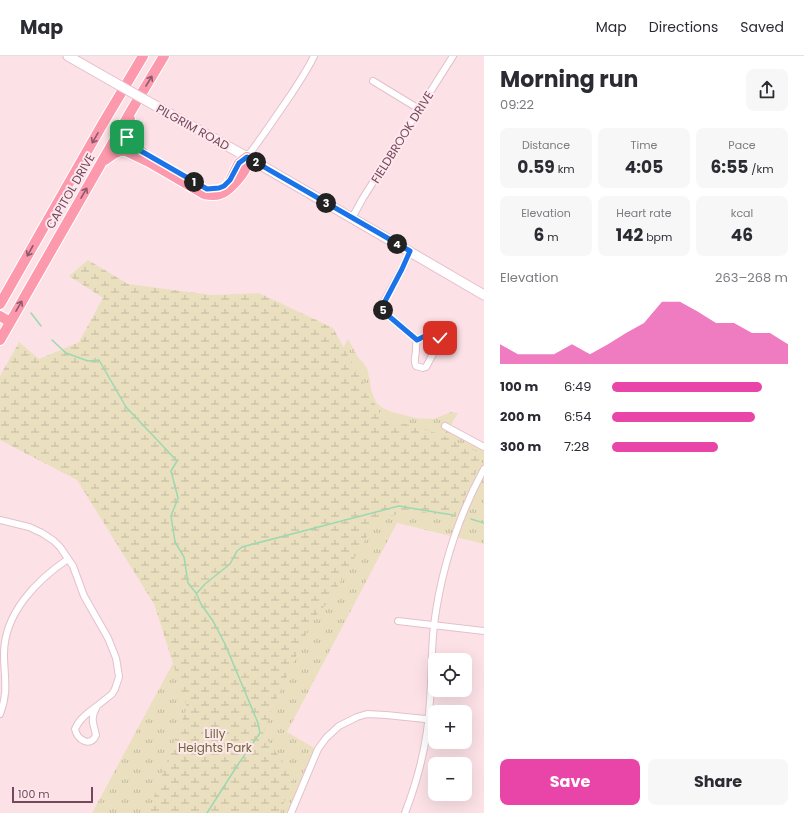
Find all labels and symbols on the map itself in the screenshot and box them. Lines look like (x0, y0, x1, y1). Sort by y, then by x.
one-way arrow (145, 76, 153, 87)
street label: FIELDBROOK DRIVE (367, 88, 437, 186)
street label: PILGRIM ROAD (153, 100, 233, 154)
pin (110, 120, 144, 154)
one-way arrow (90, 132, 98, 144)
street label: CAPITOL DRIVE (41, 150, 99, 232)
pin: 2 (246, 152, 266, 172)
pin: 1 (184, 172, 204, 192)
one-way arrow (80, 187, 88, 199)
pin: 3 (316, 193, 336, 213)
pin: 4 (387, 234, 407, 254)
one-way arrow (26, 245, 34, 257)
one-way arrow (16, 300, 24, 312)
pin: 5 (373, 300, 393, 320)
pin (423, 321, 457, 355)
park label: Lilly Heights Park (178, 725, 253, 756)
scale bar (12, 785, 93, 804)

